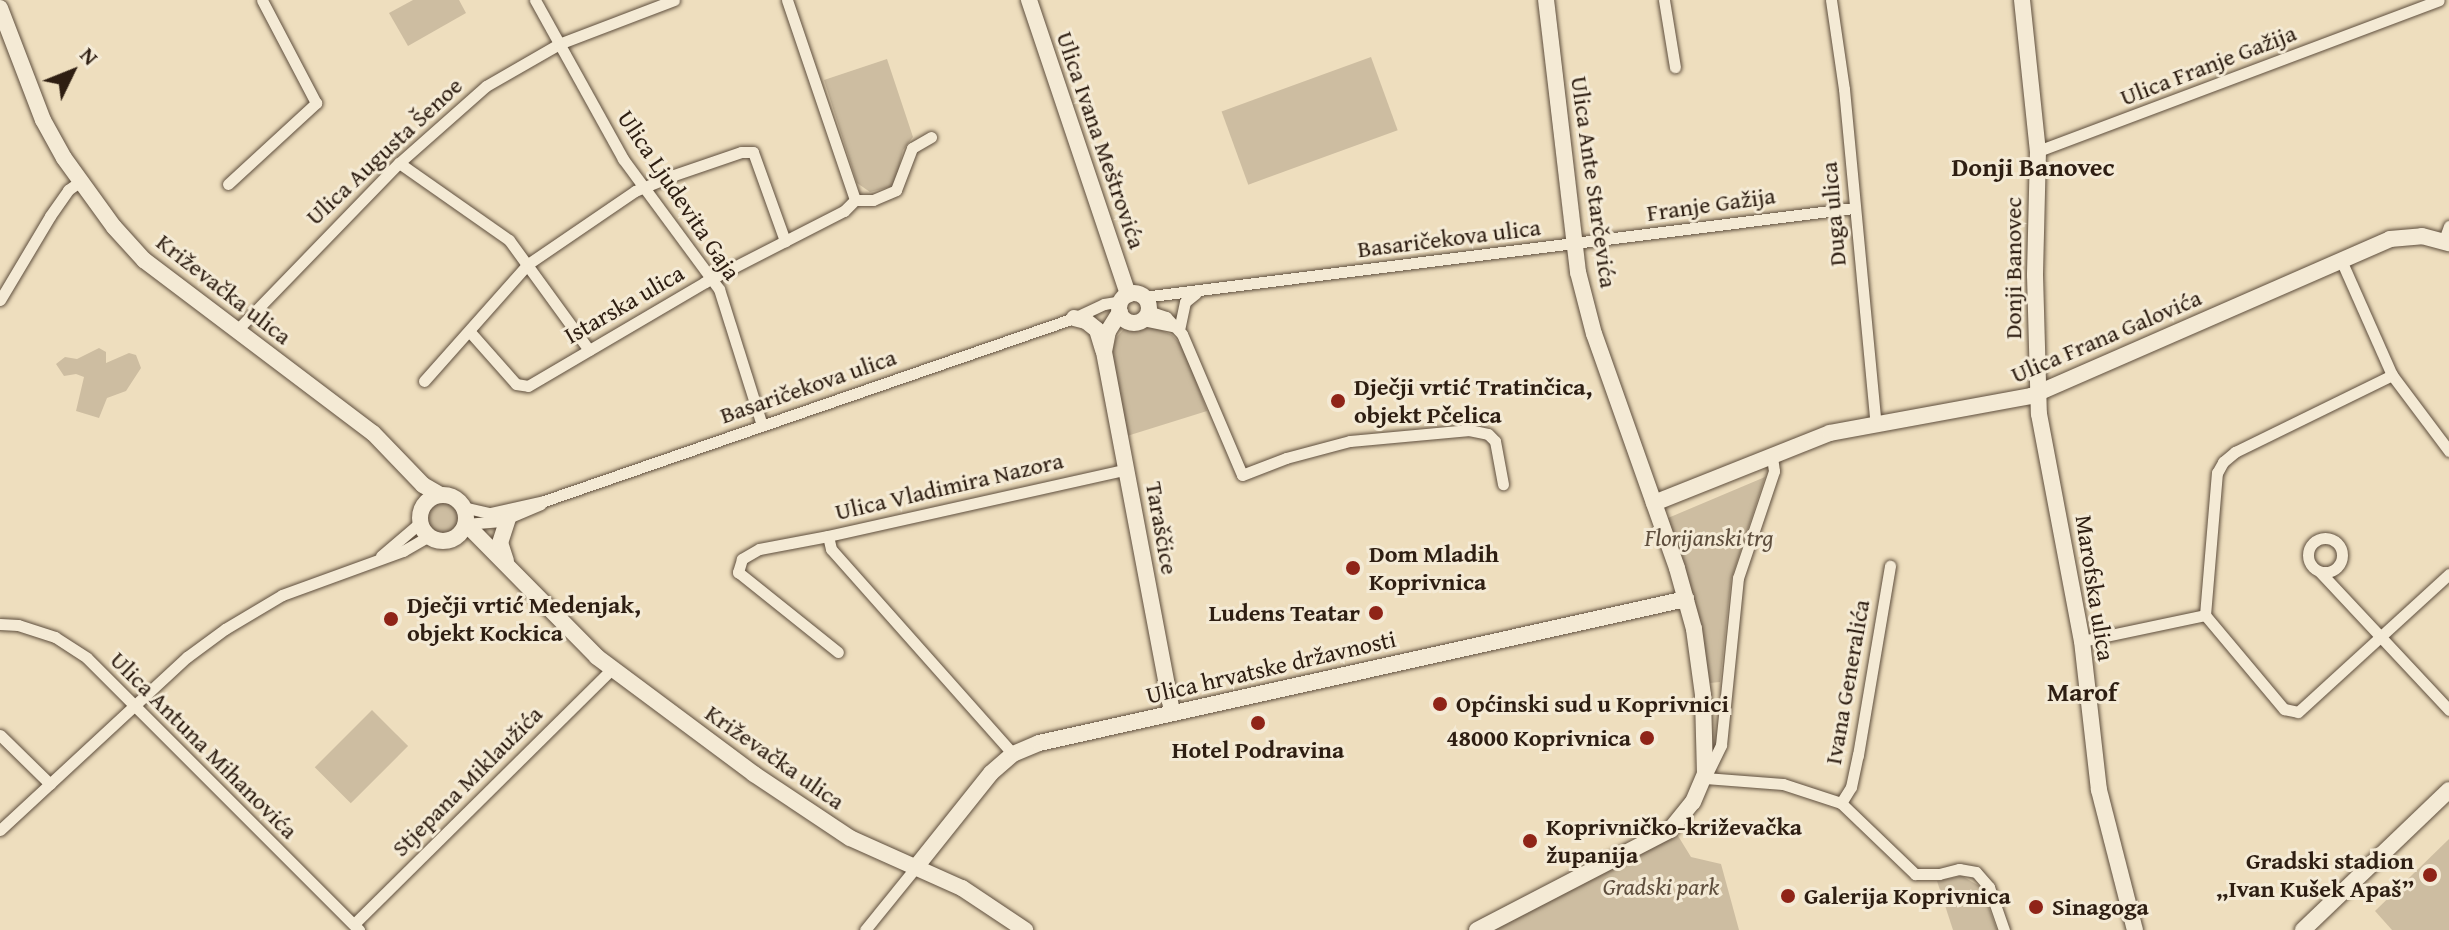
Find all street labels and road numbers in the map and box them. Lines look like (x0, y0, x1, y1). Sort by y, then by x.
street label: Ulica Franje Gažija (2116, 18, 2300, 112)
street label: Ulica Ivana Meštrovića (1050, 28, 1152, 252)
street label: Ulica Augusta Šenoe (300, 71, 468, 231)
street label: Ulica Ante Starčevića (1565, 74, 1623, 290)
street label: Ulica Ljudevita Gaja (611, 105, 747, 285)
street label: Duga ulica (1814, 161, 1852, 267)
street label: Franje Gažija (1645, 181, 1777, 227)
street label: Donji Banovec (1999, 197, 2027, 339)
street label: Basaričekova ulica (1356, 212, 1542, 264)
street label: Križevačka ulica (151, 227, 297, 351)
street label: Istarska ulica (559, 258, 689, 350)
street label: Ulica Frana Galovića (2006, 283, 2206, 389)
street label: Basaričekova ulica (716, 342, 900, 430)
street label: Ulica Vladimira Nazora (832, 446, 1066, 526)
street label: Taraščice (1140, 479, 1184, 577)
street label: Marofska ulica (2069, 513, 2121, 663)
street label: Ivana Generalića (1818, 597, 1876, 767)
street label: Ulica hrvatske državnosti (1143, 624, 1399, 710)
street label: Ulica Antuna Mihanovića (104, 645, 304, 845)
street label: Križevačka ulica (700, 698, 850, 816)
street label: Stjepana Miklaužića (386, 700, 548, 862)

